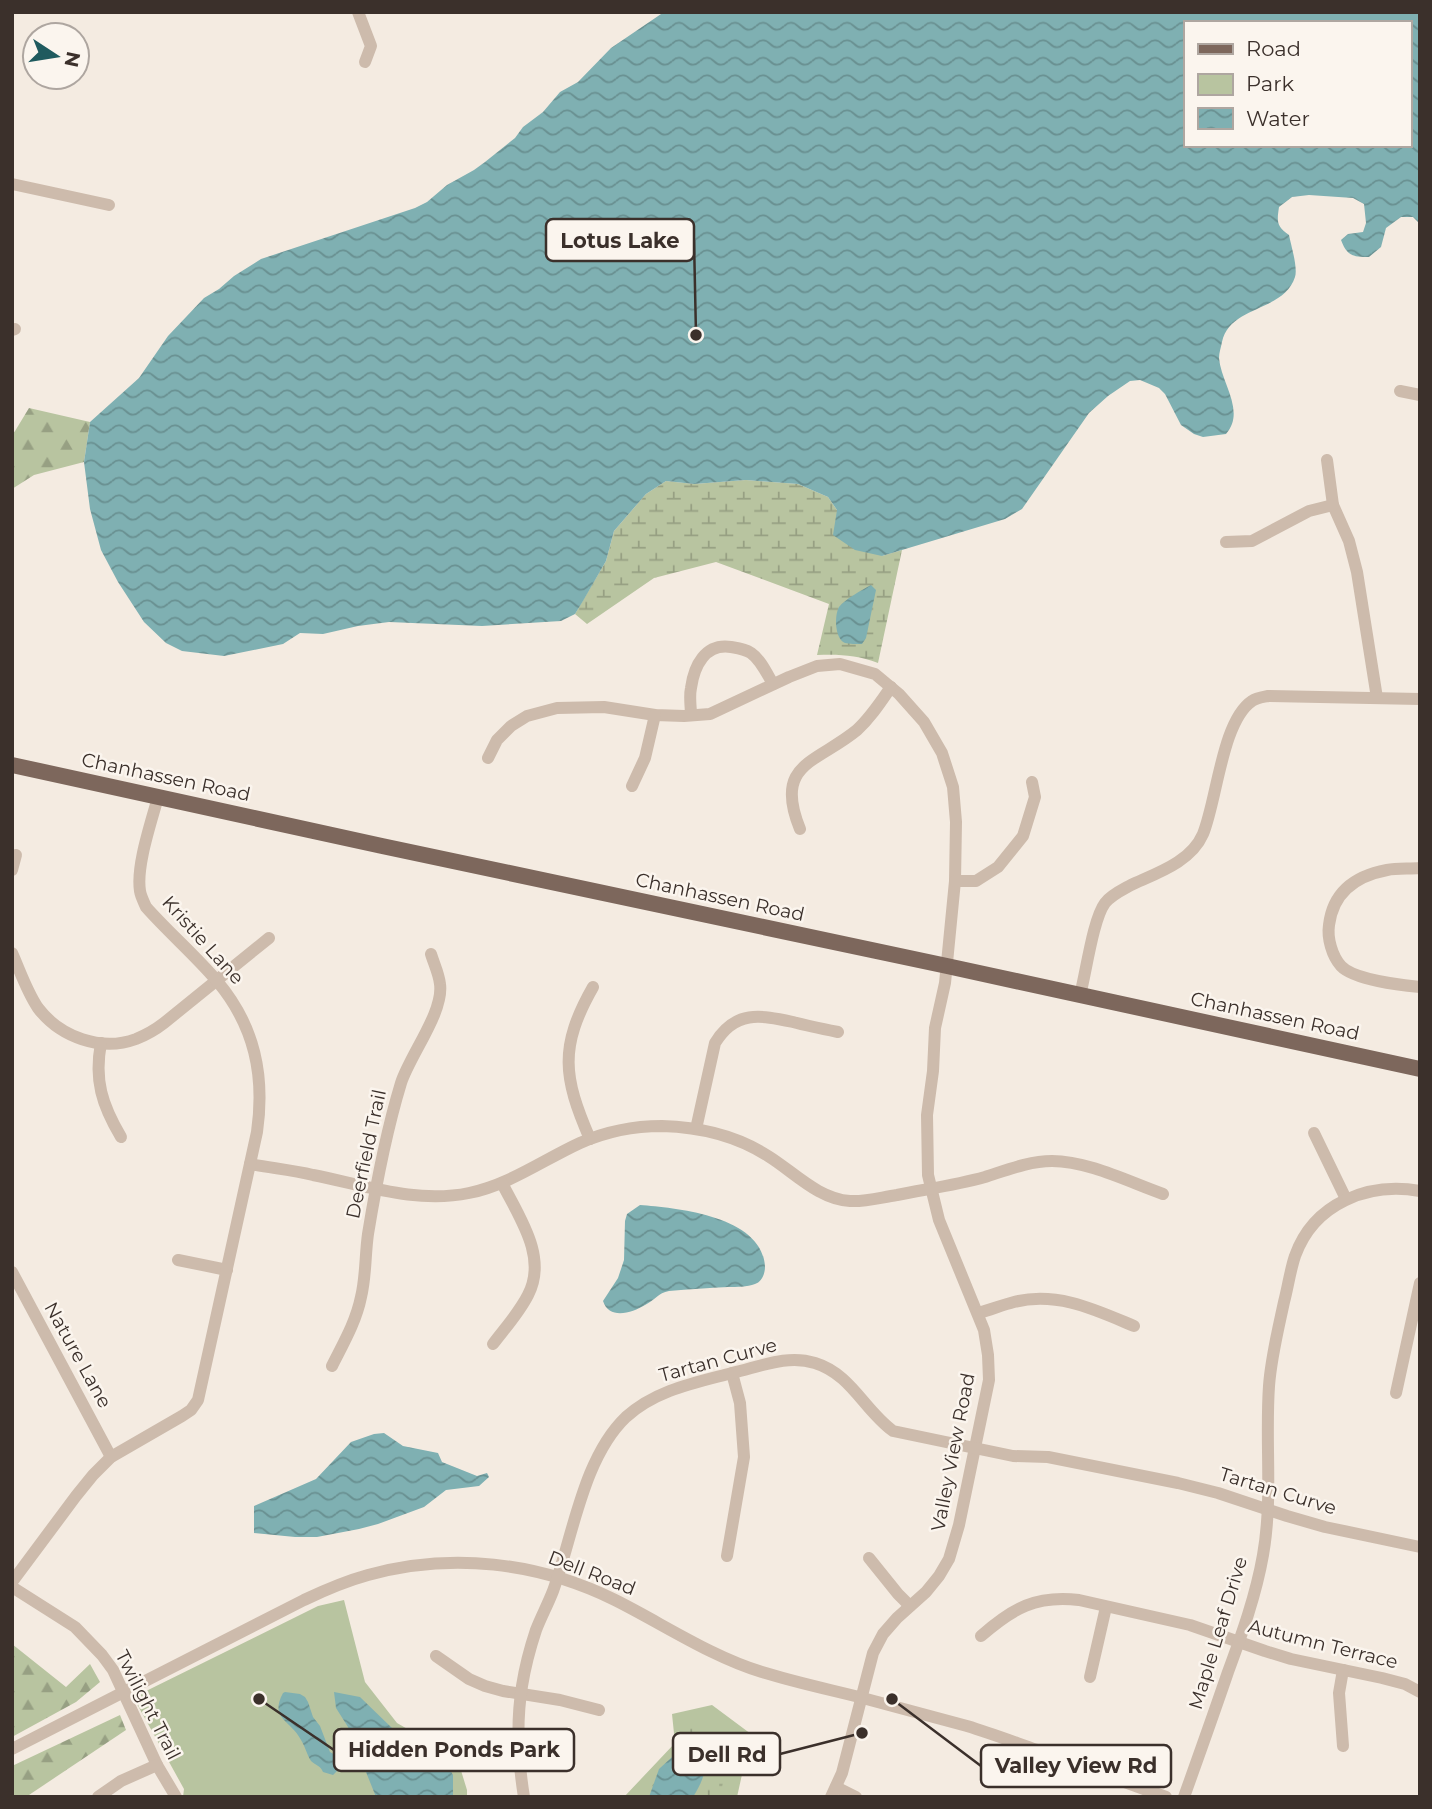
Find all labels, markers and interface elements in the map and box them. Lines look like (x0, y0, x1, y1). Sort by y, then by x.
north arrow (21, 21, 91, 91)
legend (1184, 21, 1411, 147)
text: Road (1246, 36, 1301, 61)
text: N (59, 50, 85, 69)
text: Park (1246, 71, 1294, 96)
text: Water (1246, 106, 1310, 131)
callout: Lotus Lake (546, 219, 694, 261)
text: Lotus Lake (560, 228, 680, 253)
street label: Chanhassen Road (80, 748, 252, 806)
street label: Chanhassen Road (634, 868, 806, 926)
street label: Kristie Lane (157, 891, 249, 989)
street label: Chanhassen Road (1189, 987, 1361, 1045)
street label: Deerfield Trail (341, 1087, 391, 1221)
street label: Nature Lane (39, 1298, 117, 1412)
street label: Tartan Curve (657, 1333, 779, 1387)
street label: Valley View Road (926, 1371, 980, 1533)
street label: Tartan Curve (1217, 1462, 1339, 1520)
street label: Dell Road (545, 1546, 639, 1600)
street label: Maple Leaf Drive (1184, 1554, 1252, 1712)
street label: Autumn Terrace (1246, 1614, 1400, 1674)
street label: Twilight Trail (111, 1646, 185, 1764)
callout: Hidden Ponds Park (334, 1729, 574, 1771)
callout: Dell Rd (673, 1733, 780, 1775)
text: Hidden Ponds Park (348, 1737, 560, 1762)
text: Dell Rd (687, 1742, 767, 1767)
callout: Valley View Rd (981, 1745, 1171, 1787)
text: Valley View Rd (994, 1753, 1157, 1778)

